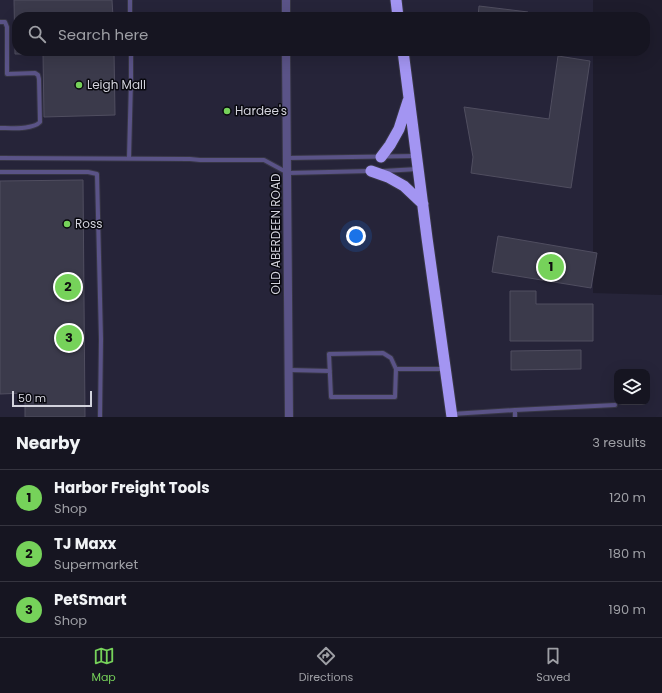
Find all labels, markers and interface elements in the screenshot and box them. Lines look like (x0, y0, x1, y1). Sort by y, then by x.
search box (12, 12, 650, 56)
icon: search (26, 23, 48, 45)
text: Search here (58, 24, 148, 45)
place label: Leigh Mall (87, 76, 146, 93)
marker: Leigh Mall (74, 80, 84, 90)
place label: Hardee's (235, 102, 287, 119)
marker: Hardee's (222, 106, 232, 116)
street label: OLD ABERDEEN ROAD (267, 174, 284, 294)
place label: Ross (75, 215, 103, 232)
marker: Ross (62, 219, 72, 229)
your location (346, 226, 366, 246)
pin: 1 (538, 252, 564, 282)
pin: 2 (55, 272, 81, 302)
pin: 3 (56, 323, 82, 353)
map controls (614, 369, 650, 405)
button: layers (614, 369, 650, 405)
scale bar (12, 389, 92, 408)
text: 50 m (18, 390, 46, 406)
text: Nearby (16, 431, 80, 455)
text: 3 results (592, 433, 646, 452)
text: Harbor Freight Tools (54, 477, 210, 498)
text: 1 (27, 488, 31, 507)
text: 120 m (609, 488, 646, 507)
text: Shop (54, 499, 87, 518)
text: TJ Maxx (54, 533, 116, 554)
text: 2 (25, 544, 33, 563)
text: 180 m (609, 544, 646, 563)
text: Supermarket (54, 555, 138, 574)
text: PetSmart (54, 589, 127, 610)
text: 3 (25, 600, 33, 619)
text: 190 m (609, 600, 646, 619)
text: Shop (54, 611, 87, 630)
tab: Map (91, 645, 116, 686)
tab: Directions (299, 645, 353, 686)
tab: Saved (536, 645, 571, 686)

